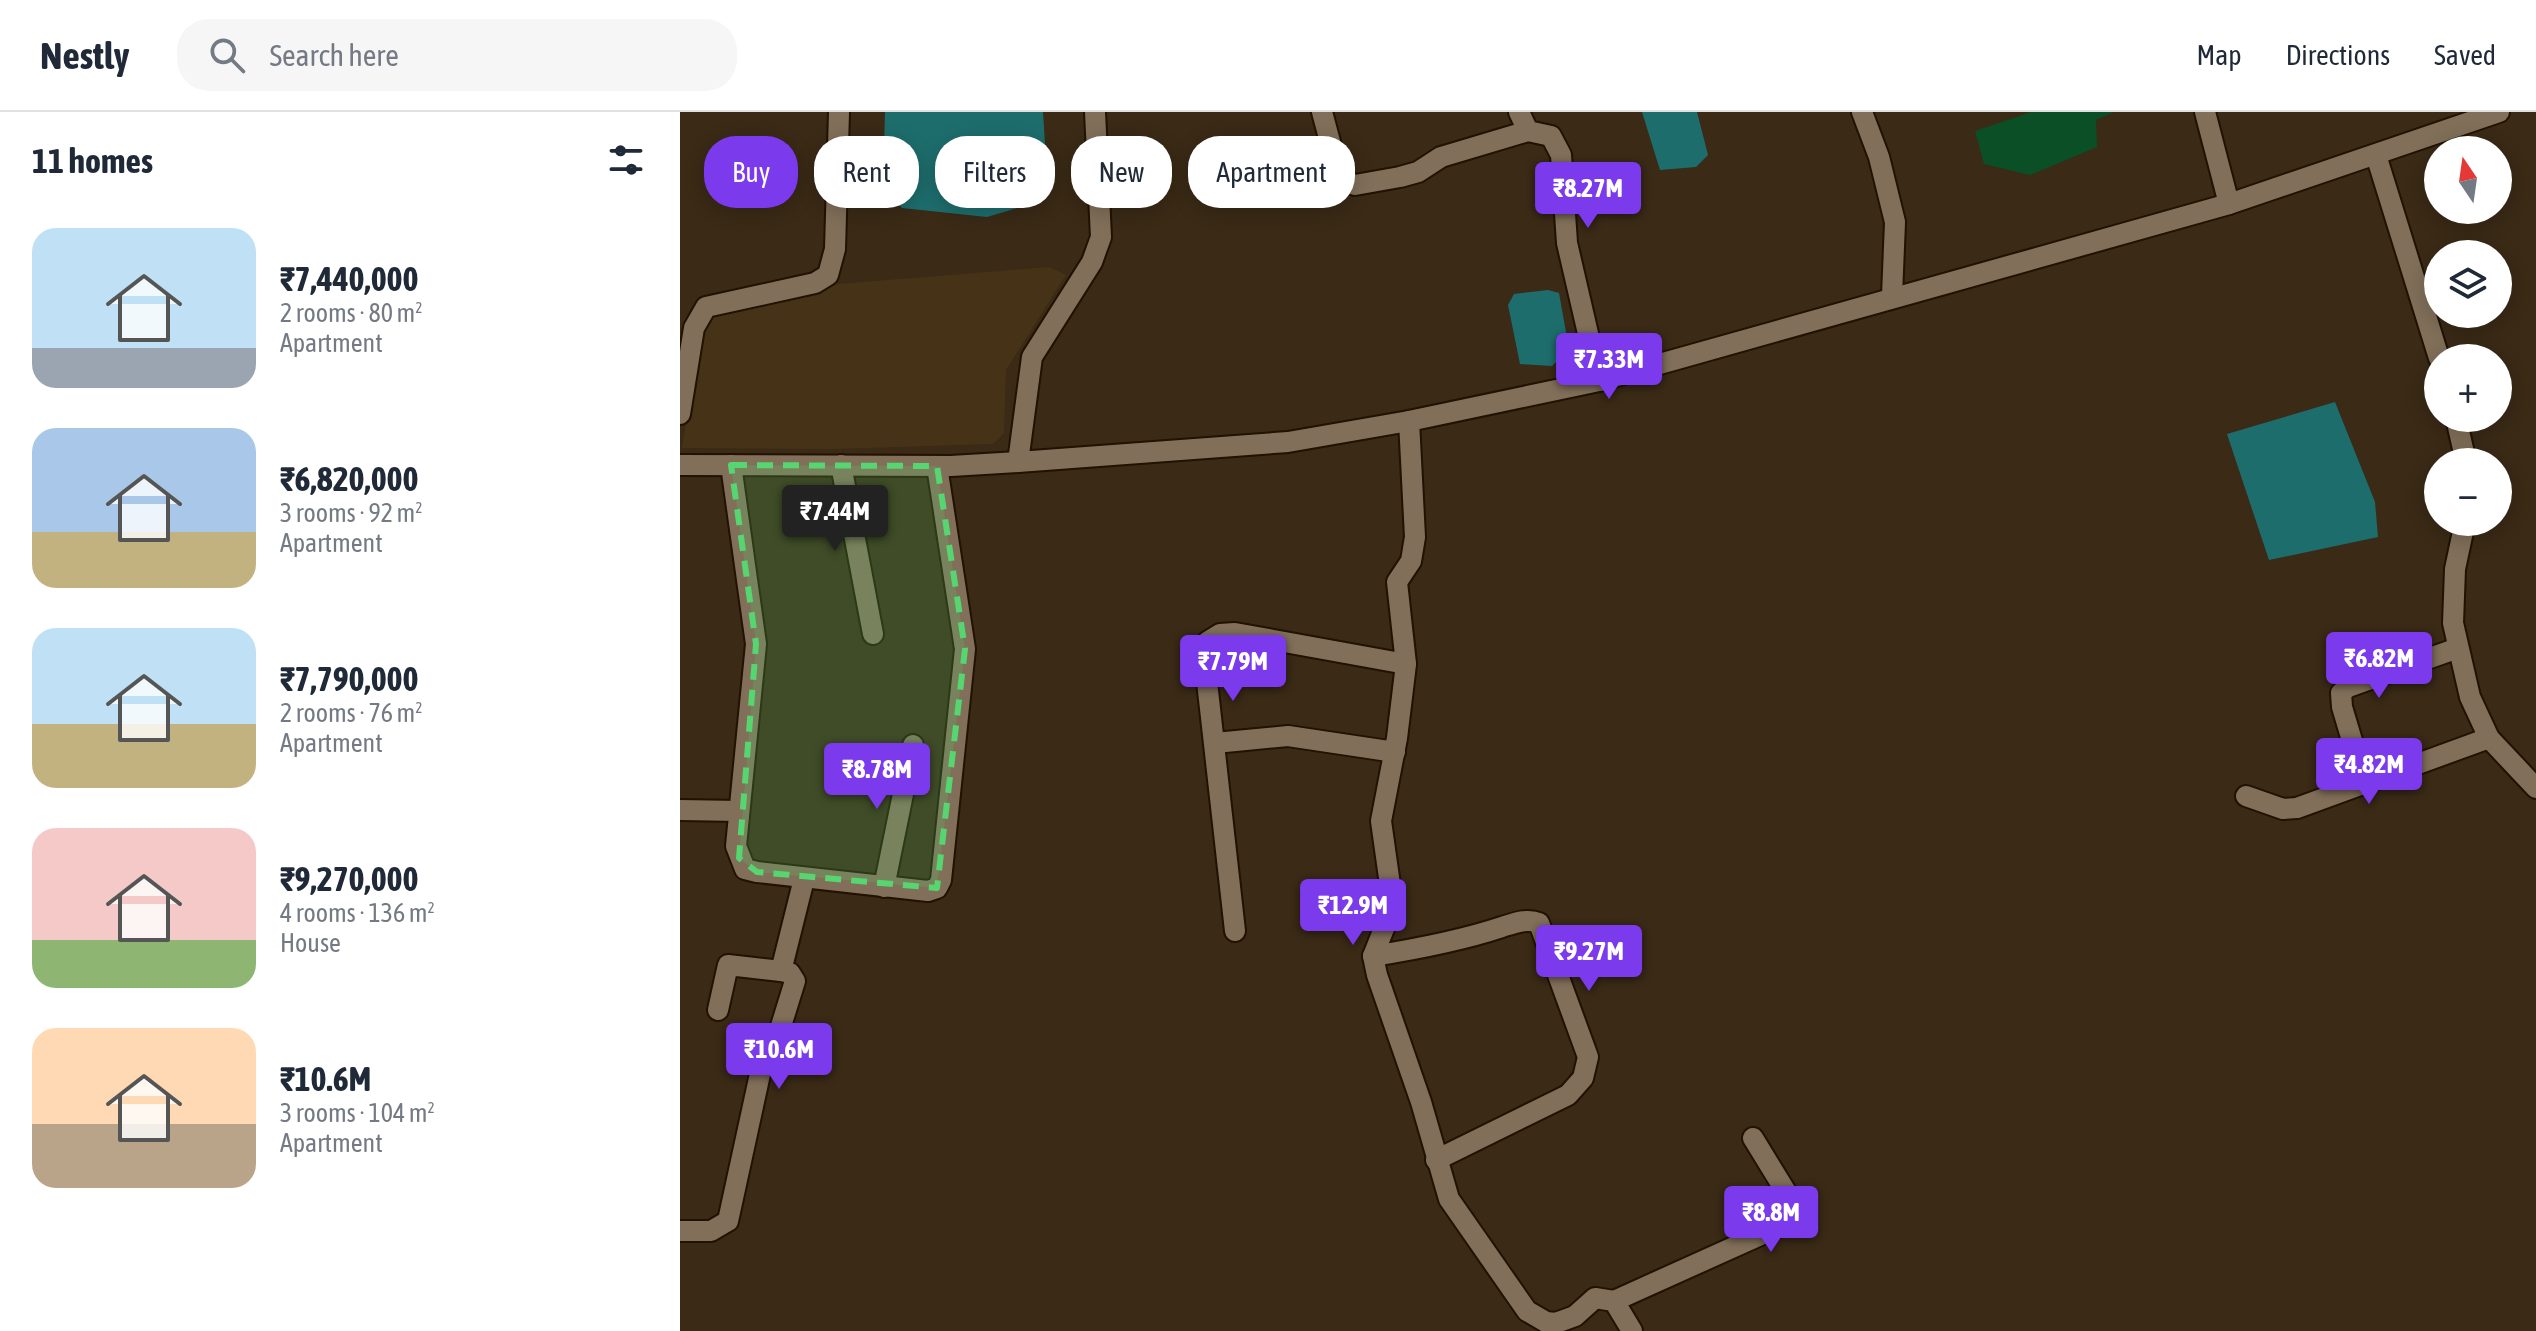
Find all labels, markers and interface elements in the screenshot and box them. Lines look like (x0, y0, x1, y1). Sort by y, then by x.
search box (177, 19, 737, 91)
icon: search (205, 33, 249, 77)
text: Nestly (40, 34, 129, 77)
text: Search here (269, 38, 399, 72)
text: Map (2197, 39, 2242, 71)
text: Directions (2286, 39, 2390, 71)
text: Saved (2434, 39, 2496, 71)
chip: Buy (704, 136, 798, 208)
chip: Rent (814, 136, 919, 208)
chip: Filters (935, 136, 1055, 208)
chip: New (1071, 136, 1172, 208)
chip: Apartment (1188, 136, 1355, 208)
north arrow (2424, 136, 2512, 224)
map controls (2424, 136, 2512, 536)
icon: filters (604, 138, 648, 182)
text: 11 homes (32, 141, 153, 180)
pin: ₹8.27M (1523, 162, 1653, 230)
text: ₹8.27M (1553, 173, 1623, 203)
button: layers (2424, 240, 2512, 328)
text: ₹7,440,000 (280, 259, 419, 298)
icon: home (96, 260, 192, 356)
text: 2 rooms · 80 m² (280, 298, 422, 328)
text: Apartment (280, 328, 383, 358)
pin: ₹7.33M (1544, 333, 1674, 401)
text: ₹7.33M (1574, 344, 1644, 374)
button: + (2424, 344, 2512, 432)
button: − (2424, 448, 2512, 536)
text: ₹6,820,000 (280, 459, 419, 498)
icon: home (96, 460, 192, 556)
pin: ₹7.44M (770, 485, 900, 553)
text: ₹7.44M (800, 496, 870, 526)
text: 3 rooms · 92 m² (280, 498, 422, 528)
text: Apartment (280, 528, 383, 558)
pin: ₹6.82M (2314, 632, 2444, 700)
pin: ₹7.79M (1168, 635, 1298, 703)
text: ₹6.82M (2344, 643, 2414, 673)
text: ₹7.79M (1198, 646, 1268, 676)
text: ₹7,790,000 (280, 659, 419, 698)
icon: home (96, 660, 192, 756)
text: 2 rooms · 76 m² (280, 698, 422, 728)
text: Apartment (280, 728, 383, 758)
pin: ₹4.82M (2304, 738, 2434, 806)
pin: ₹8.78M (812, 743, 942, 811)
text: ₹4.82M (2334, 749, 2404, 779)
text: ₹8.78M (842, 754, 912, 784)
text: ₹9,270,000 (280, 859, 419, 898)
icon: home (96, 860, 192, 956)
pin: ₹12.9M (1288, 879, 1418, 947)
text: ₹12.9M (1318, 890, 1388, 920)
text: 4 rooms · 136 m² (280, 898, 435, 928)
pin: ₹9.27M (1524, 925, 1654, 993)
text: House (280, 928, 341, 958)
text: ₹9.27M (1554, 936, 1624, 966)
pin: ₹10.6M (714, 1023, 844, 1091)
text: ₹10.6M (744, 1034, 814, 1064)
text: ₹10.6M (280, 1059, 371, 1098)
icon: home (96, 1060, 192, 1156)
text: 3 rooms · 104 m² (280, 1098, 435, 1128)
text: Apartment (280, 1128, 383, 1158)
pin: ₹8.8M (1715, 1186, 1827, 1254)
text: ₹8.8M (1742, 1197, 1800, 1227)

